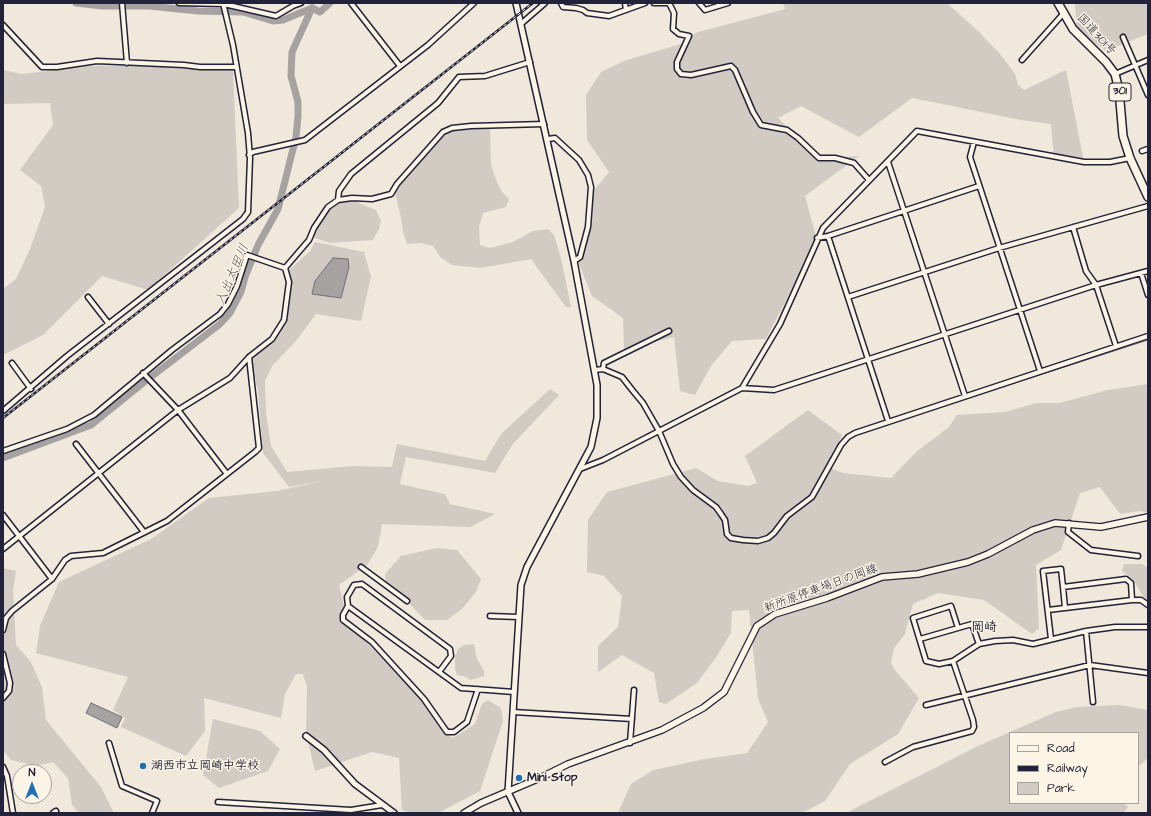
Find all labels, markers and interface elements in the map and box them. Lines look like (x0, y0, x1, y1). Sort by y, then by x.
street label: 国道301号 (1073, 11, 1119, 59)
road number: 301 (1109, 83, 1131, 101)
water label: 入出太田川 (213, 242, 253, 308)
street label: 新所原停車場日の岡線 (762, 562, 880, 616)
district label: 岡崎 (971, 620, 997, 636)
legend (1009, 732, 1139, 804)
text: Road (1047, 740, 1075, 757)
place label: 湖西市立岡崎中学校 (151, 759, 259, 773)
text: Railway (1047, 760, 1088, 777)
marker: 湖西市立岡崎中学校 (138, 761, 148, 771)
north arrow (12, 764, 52, 804)
text: N (29, 765, 35, 780)
place label: Mini Stop (527, 771, 577, 785)
marker: Mini Stop (514, 773, 524, 783)
text: Park (1047, 780, 1075, 797)

